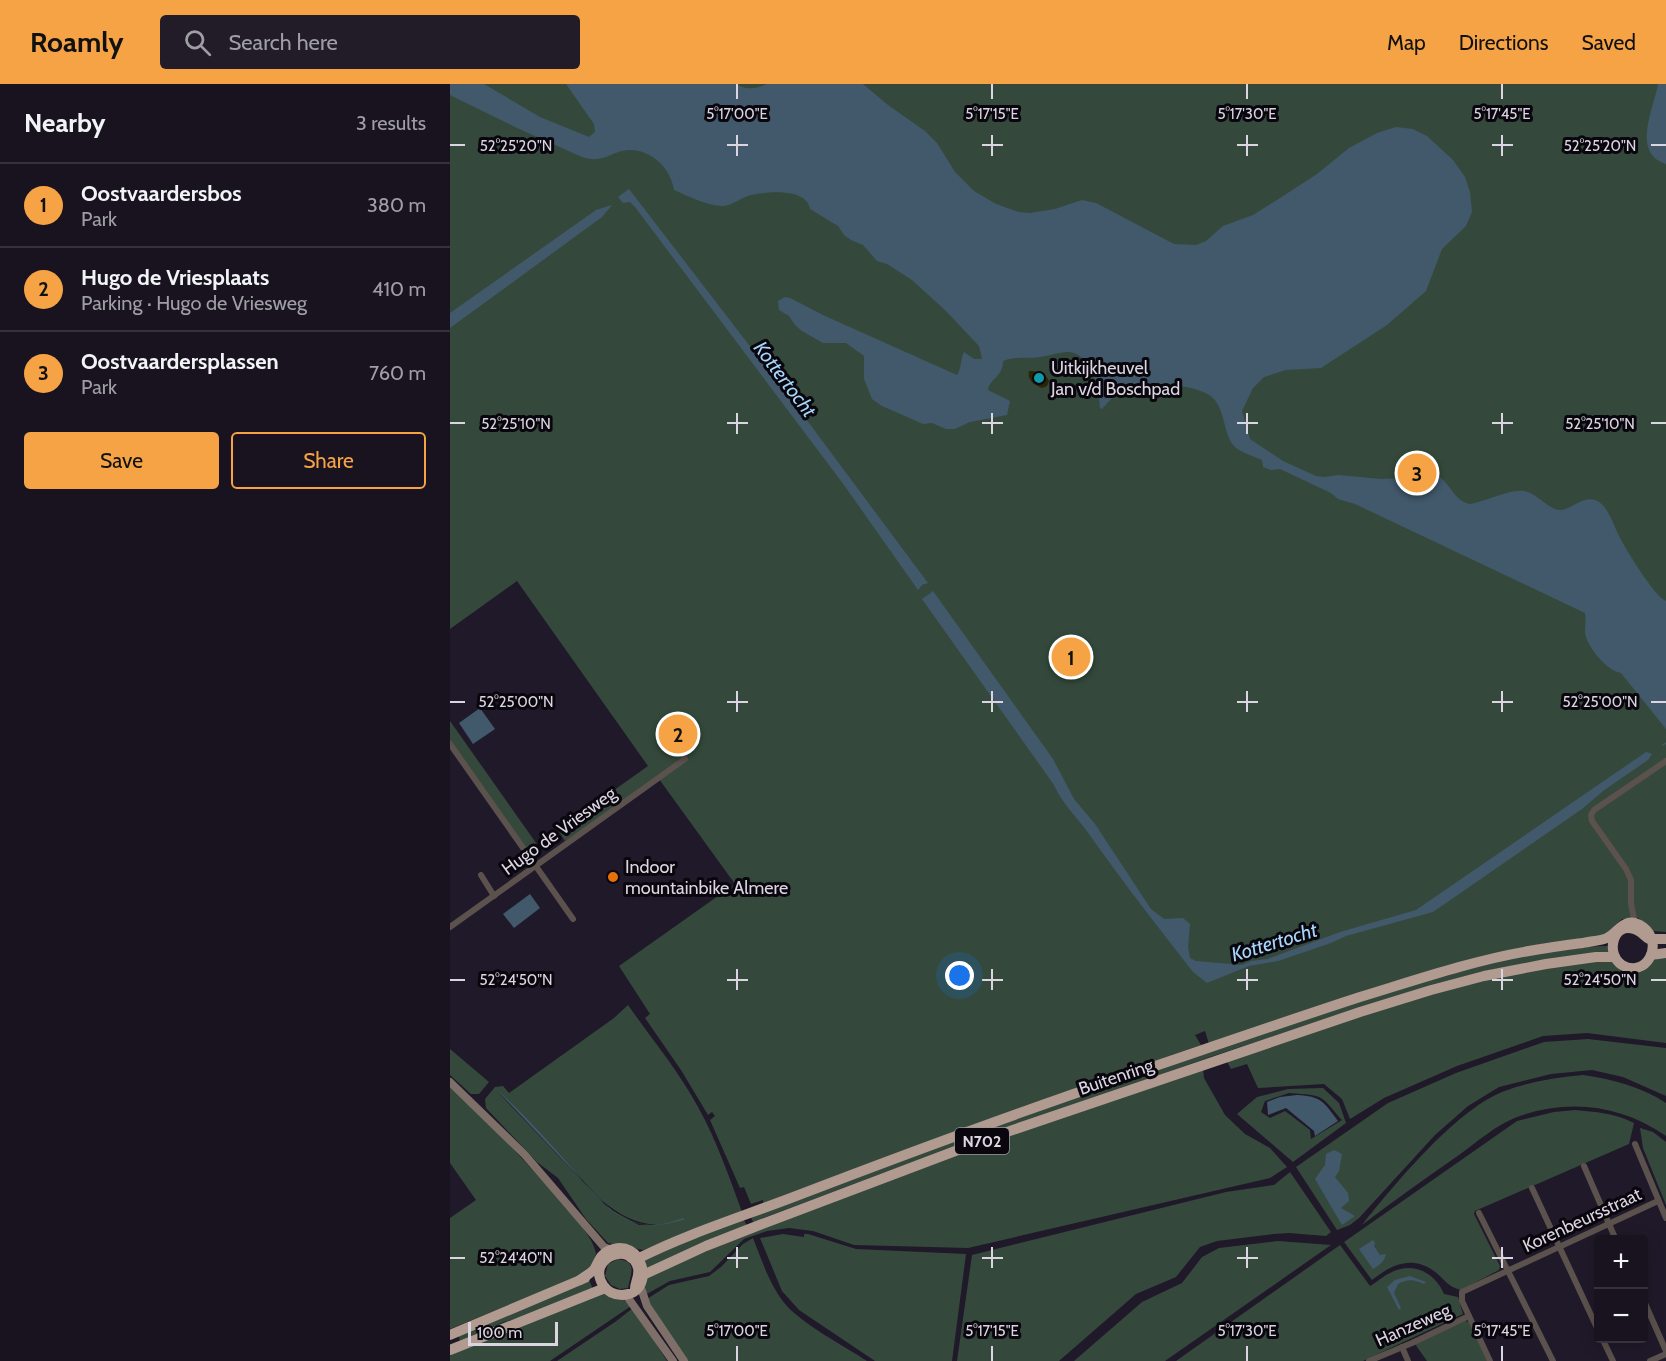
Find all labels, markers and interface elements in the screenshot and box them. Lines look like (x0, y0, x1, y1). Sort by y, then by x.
search box (160, 15, 580, 69)
text: Roamly (30, 25, 124, 59)
icon: search (181, 26, 214, 59)
text: Search here (229, 29, 338, 56)
text: Map (1387, 30, 1426, 55)
text: Directions (1459, 30, 1548, 55)
text: Saved (1581, 30, 1636, 55)
text: 5°17'00"E (706, 105, 768, 123)
text: 5°17'15"E (965, 105, 1019, 123)
text: 5°17'30"E (1217, 105, 1277, 123)
text: 5°17'45"E (1473, 105, 1531, 123)
text: Nearby (24, 107, 105, 139)
text: 3 results (356, 111, 426, 135)
text: 52°25'20"N (480, 137, 552, 155)
text: 52°25'20"N (1564, 137, 1636, 155)
text: Oostvaardersbos (81, 180, 242, 207)
text: 1 (40, 193, 47, 217)
text: 380 m (367, 193, 426, 217)
text: Park (81, 207, 117, 231)
text: Hugo de Vriesplaats (81, 264, 269, 291)
text: 2 (38, 277, 49, 301)
text: 410 m (372, 277, 426, 301)
text: Parking · Hugo de Vriesweg (81, 291, 307, 315)
water label: Kottertocht (749, 336, 822, 422)
text: Oostvaardersplassen (81, 348, 279, 375)
place label: Uitkijkheuvel Jan v/d Boschpad (1050, 357, 1180, 400)
text: 3 (38, 361, 49, 385)
text: 760 m (369, 361, 426, 385)
marker: Uitkijkheuvel Jan v/d Boschpad (1032, 371, 1046, 385)
text: Park (81, 375, 117, 399)
text: 52°25'10"N (481, 415, 551, 433)
text: 52°25'10"N (1565, 415, 1635, 433)
button: Save (24, 432, 219, 489)
button: Share (231, 432, 426, 489)
pin: 3 (1398, 450, 1436, 496)
pin: 1 (1052, 634, 1090, 680)
text: 52°25'00"N (478, 693, 554, 711)
text: 52°25'00"N (1562, 693, 1638, 711)
pin: 2 (658, 712, 698, 756)
street label: Hugo de Vriesweg (498, 782, 621, 880)
place label: Indoor mountainbike Almere (625, 856, 788, 899)
marker: Indoor mountainbike Almere (606, 870, 620, 884)
water label: Kottertocht (1228, 917, 1321, 966)
your location (945, 961, 974, 990)
text: 52°24'50"N (479, 971, 553, 989)
text: 52°24'50"N (1563, 971, 1637, 989)
street label: Buitenring (1076, 1054, 1157, 1100)
road number: N702 (955, 1128, 1009, 1154)
street label: Korenbeursstraat (1519, 1183, 1645, 1257)
map controls (1594, 1235, 1648, 1343)
button: + (1594, 1235, 1648, 1289)
text: 52°24'40"N (479, 1249, 553, 1267)
button: − (1594, 1289, 1648, 1343)
street label: Hanzeweg (1372, 1298, 1455, 1351)
scale bar (468, 1319, 558, 1346)
text: 5°17'00"E (706, 1322, 768, 1340)
text: 5°17'15"E (965, 1322, 1019, 1340)
text: 5°17'30"E (1217, 1322, 1277, 1340)
text: 5°17'45"E (1473, 1322, 1531, 1340)
text: 100 m (477, 1323, 522, 1342)

